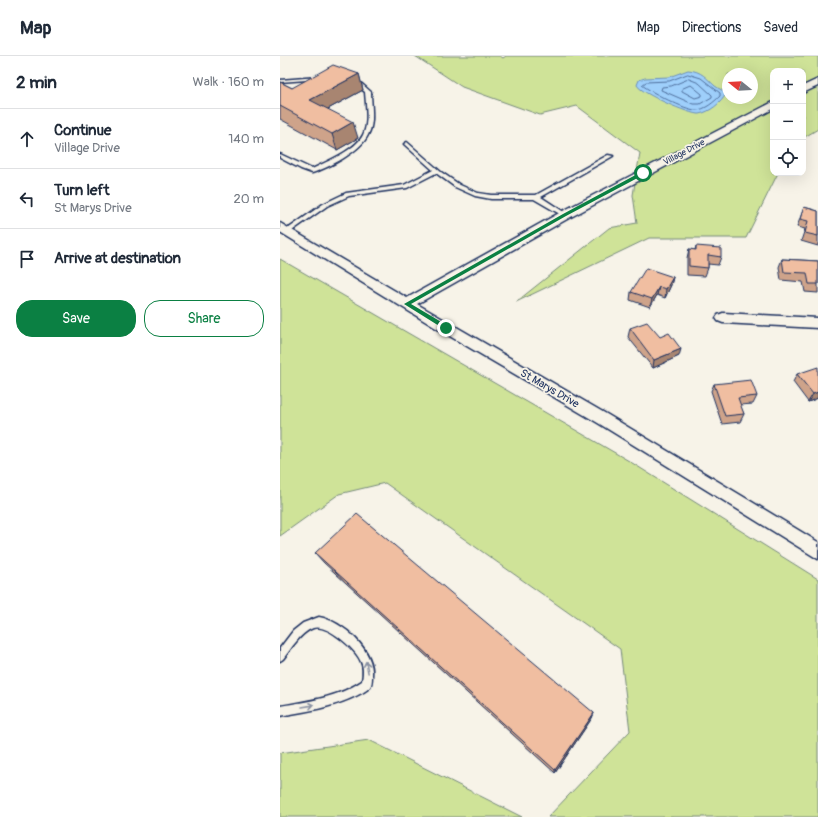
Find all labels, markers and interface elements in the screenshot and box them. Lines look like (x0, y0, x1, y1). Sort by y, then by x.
text: Map (20, 16, 51, 40)
text: Map (637, 19, 660, 36)
text: Directions (682, 19, 741, 36)
text: Saved (763, 19, 798, 36)
north arrow (722, 68, 758, 104)
map controls (770, 68, 806, 176)
button: + (770, 68, 806, 104)
text: 2 min (16, 72, 57, 93)
text: Walk · 160 m (193, 74, 264, 90)
button: − (770, 104, 806, 140)
text: Continue (54, 121, 112, 140)
icon: ahead (16, 128, 38, 150)
text: 140 m (228, 131, 264, 147)
street label: Village Drive (662, 137, 707, 168)
text: Village Drive (54, 140, 120, 156)
button: locate (770, 140, 806, 176)
route start (634, 164, 652, 182)
text: Turn left (54, 181, 110, 200)
icon: left (16, 188, 38, 210)
text: 20 m (233, 191, 264, 207)
text: St Marys Drive (54, 200, 132, 216)
icon: arrive (16, 248, 38, 270)
text: Arrive at destination (54, 249, 181, 268)
button: Save (16, 300, 136, 337)
button: Share (144, 300, 264, 337)
route end (437, 319, 455, 337)
street label: St Marys Drive (518, 366, 582, 411)
one-way arrow (362, 661, 370, 674)
one-way arrow (301, 702, 314, 710)

